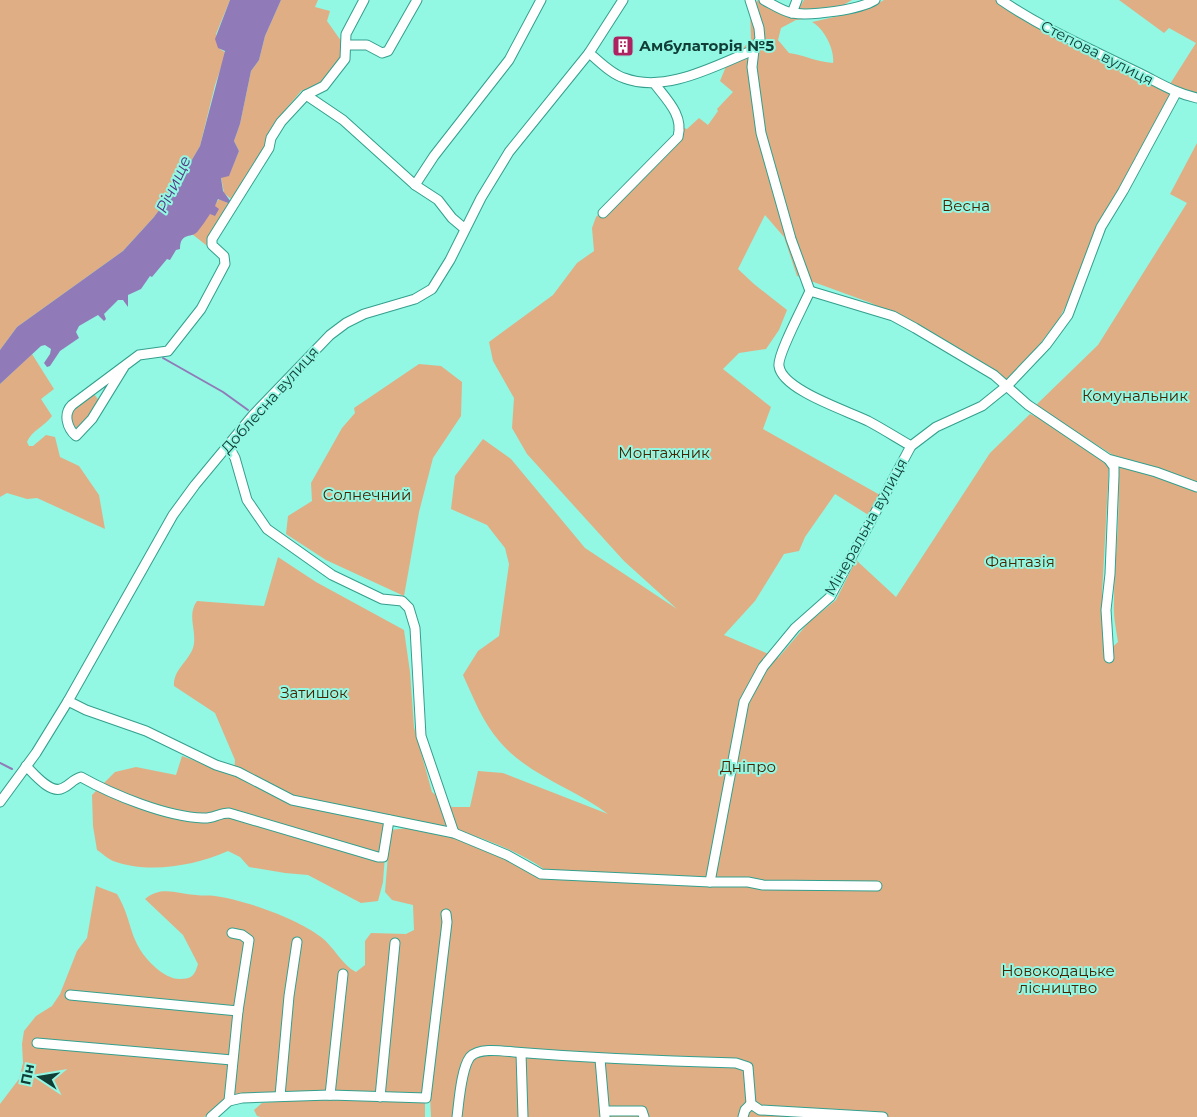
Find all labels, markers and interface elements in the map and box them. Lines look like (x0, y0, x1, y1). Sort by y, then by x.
street label: Степова вулиця (1038, 16, 1157, 89)
building icon: Амбулаторія №5 (611, 34, 635, 58)
place label: Амбулаторія №5 (639, 36, 774, 55)
water label: Річище (152, 153, 195, 216)
park label: Весна (942, 196, 990, 215)
street label: Доблесна вулиця (217, 342, 323, 457)
park label: Комунальник (1082, 386, 1188, 405)
park label: Монтажник (618, 443, 710, 462)
street label: Мінеральна вулиця (820, 455, 911, 599)
park label: Солнечний (323, 485, 411, 504)
park label: Фантазія (985, 552, 1055, 571)
park label: Затишок (280, 683, 348, 702)
park label: Дніпро (720, 757, 776, 776)
park label: Новокодацьке лісництво (1001, 961, 1115, 997)
north arrow (15, 1052, 65, 1102)
text: Пн (16, 1062, 38, 1086)

